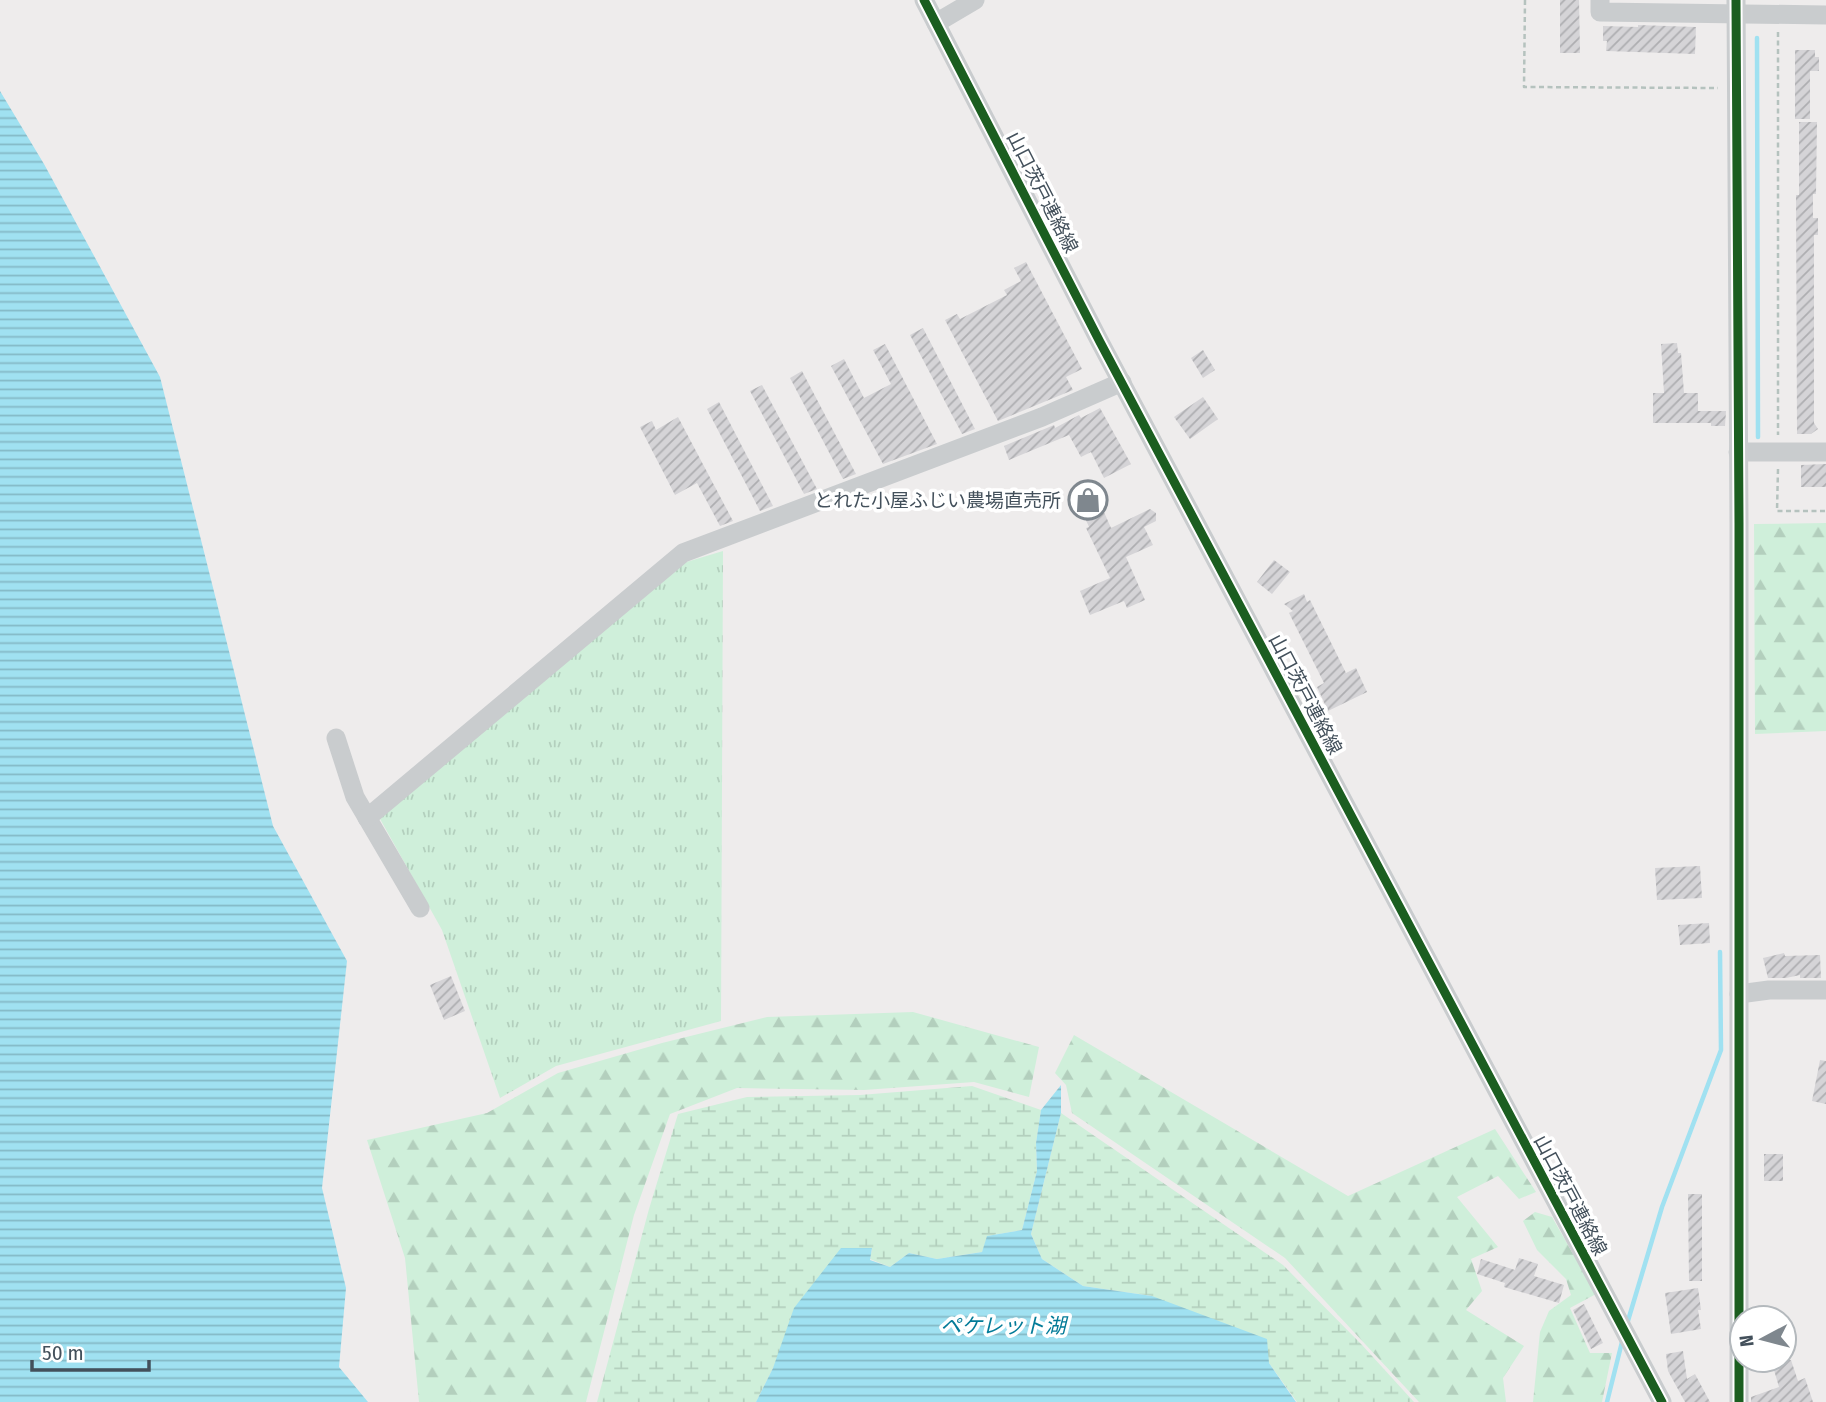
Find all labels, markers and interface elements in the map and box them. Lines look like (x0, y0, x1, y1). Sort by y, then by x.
street label: 山口茨戸連絡線 (1002, 128, 1083, 257)
shop icon: とれた小屋ふじい農場直売所 (1067, 479, 1109, 521)
place label: とれた小屋ふじい農場直売所 (814, 489, 1061, 512)
street label: 山口茨戸連絡線 (1264, 630, 1347, 758)
street label: 山口茨戸連絡線 (1529, 1131, 1612, 1259)
north arrow (1728, 1304, 1798, 1374)
water label: ペケレット湖 (940, 1313, 1069, 1339)
scale bar (32, 1328, 149, 1372)
text: N (1735, 1334, 1759, 1348)
text: 50 m (42, 1340, 84, 1366)

